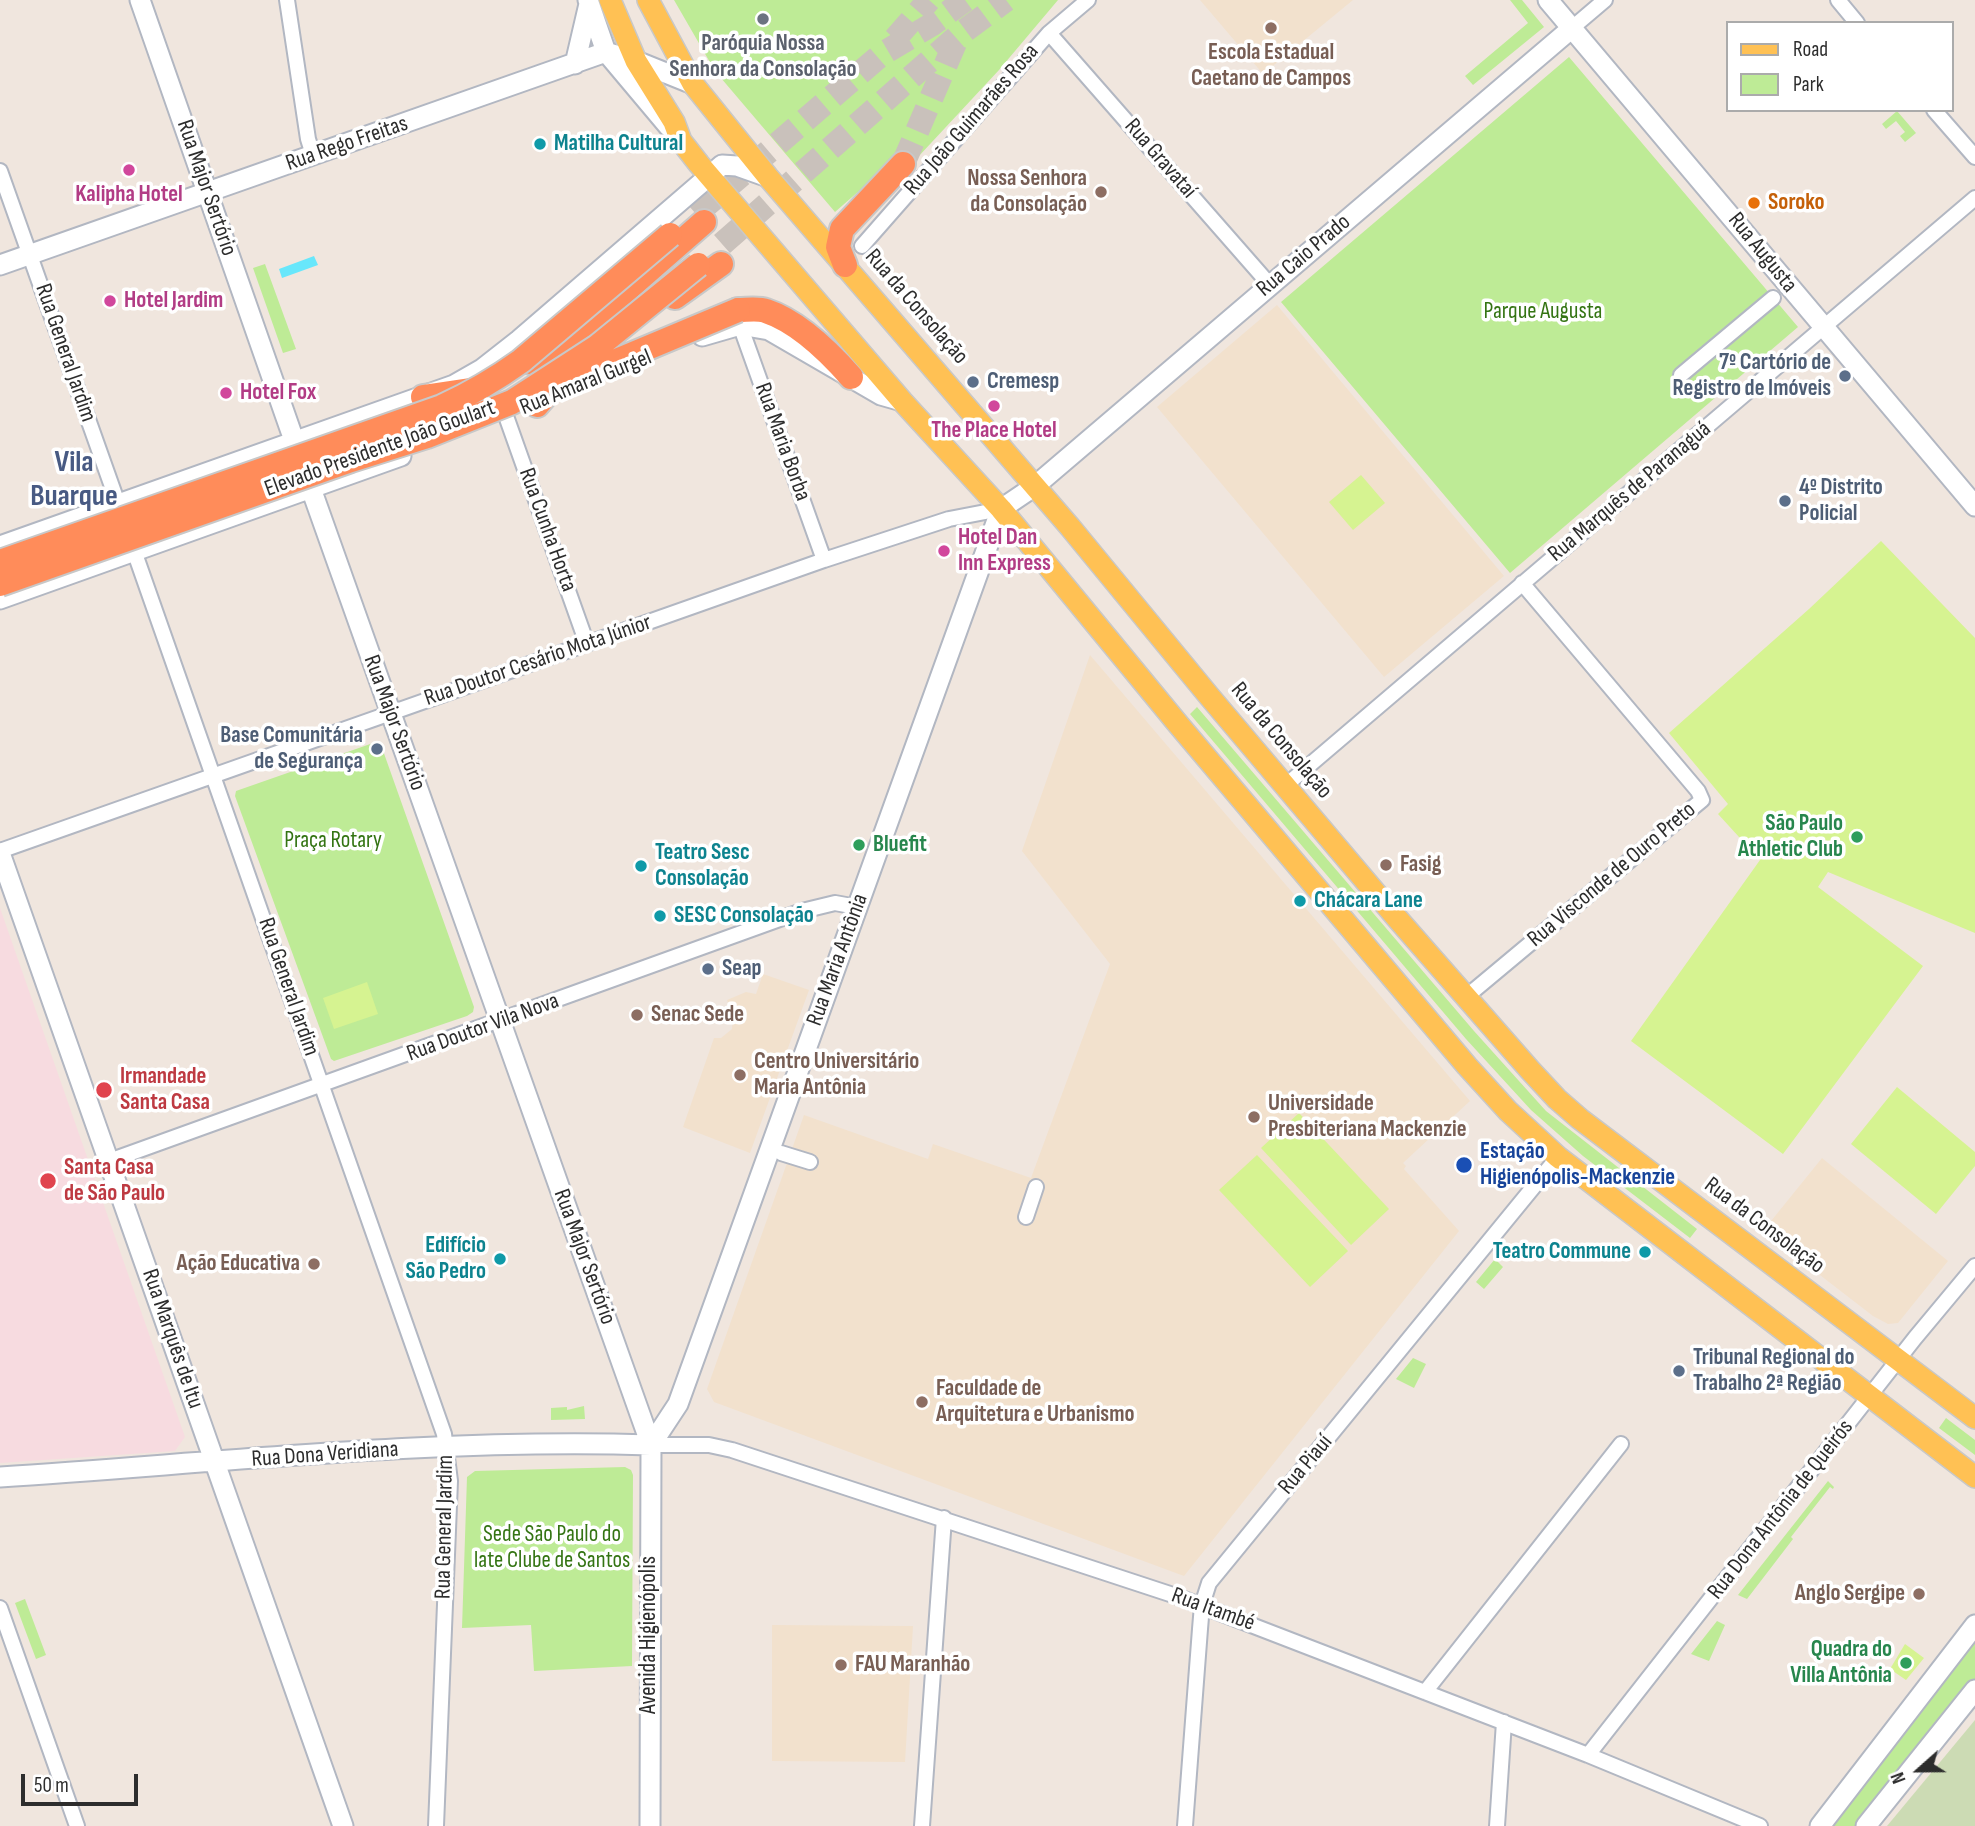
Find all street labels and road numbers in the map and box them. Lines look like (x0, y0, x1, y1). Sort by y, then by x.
street label: Rua João Guimarães Rosa (899, 39, 1045, 201)
street label: Rua Rego Freitas (282, 110, 412, 178)
street label: Rua Gravataí (1118, 113, 1202, 205)
street label: Rua Major Sertório (170, 116, 242, 260)
street label: Rua Augusta (1721, 207, 1803, 299)
street label: Rua Caio Prado (1252, 209, 1356, 303)
street label: Rua da Consolação (859, 244, 973, 370)
street label: Rua General Jardim (28, 280, 102, 426)
street label: Rua Amaral Gurgel (516, 344, 656, 422)
street label: Rua Maria Borba (748, 379, 816, 505)
street label: Elevado Presidente João Goulart (261, 394, 499, 504)
street label: Rua Marquês de Paranaguá (1543, 416, 1717, 568)
street label: Rua Cunha Horta (512, 464, 582, 596)
street label: Rua Doutor Cesário Mota Júnior (421, 609, 655, 713)
street label: Rua Major Sertório (357, 652, 431, 794)
street label: Rua da Consolação (1224, 677, 1338, 805)
street label: Rua Visconde de Ouro Preto (1522, 797, 1702, 953)
street label: Rua Maria Antônia (801, 890, 875, 1030)
street label: Rua General Jardim (251, 914, 325, 1060)
street label: Rua Doutor Vila Nova (403, 988, 563, 1068)
street label: Rua da Consolação (1698, 1172, 1830, 1280)
street label: Rua Major Sertório (547, 1186, 621, 1328)
street label: Rua Marquês de Itu (135, 1266, 209, 1412)
street label: Rua Dona Antônia de Queirós (1702, 1415, 1860, 1605)
street label: Rua Piauí (1273, 1430, 1339, 1500)
street label: Rua Dona Veridiana (251, 1436, 399, 1474)
street label: Rua General Jardim (430, 1455, 460, 1599)
street label: Avenida Higienópolis (635, 1556, 663, 1714)
street label: Rua Itambé (1168, 1582, 1258, 1638)

